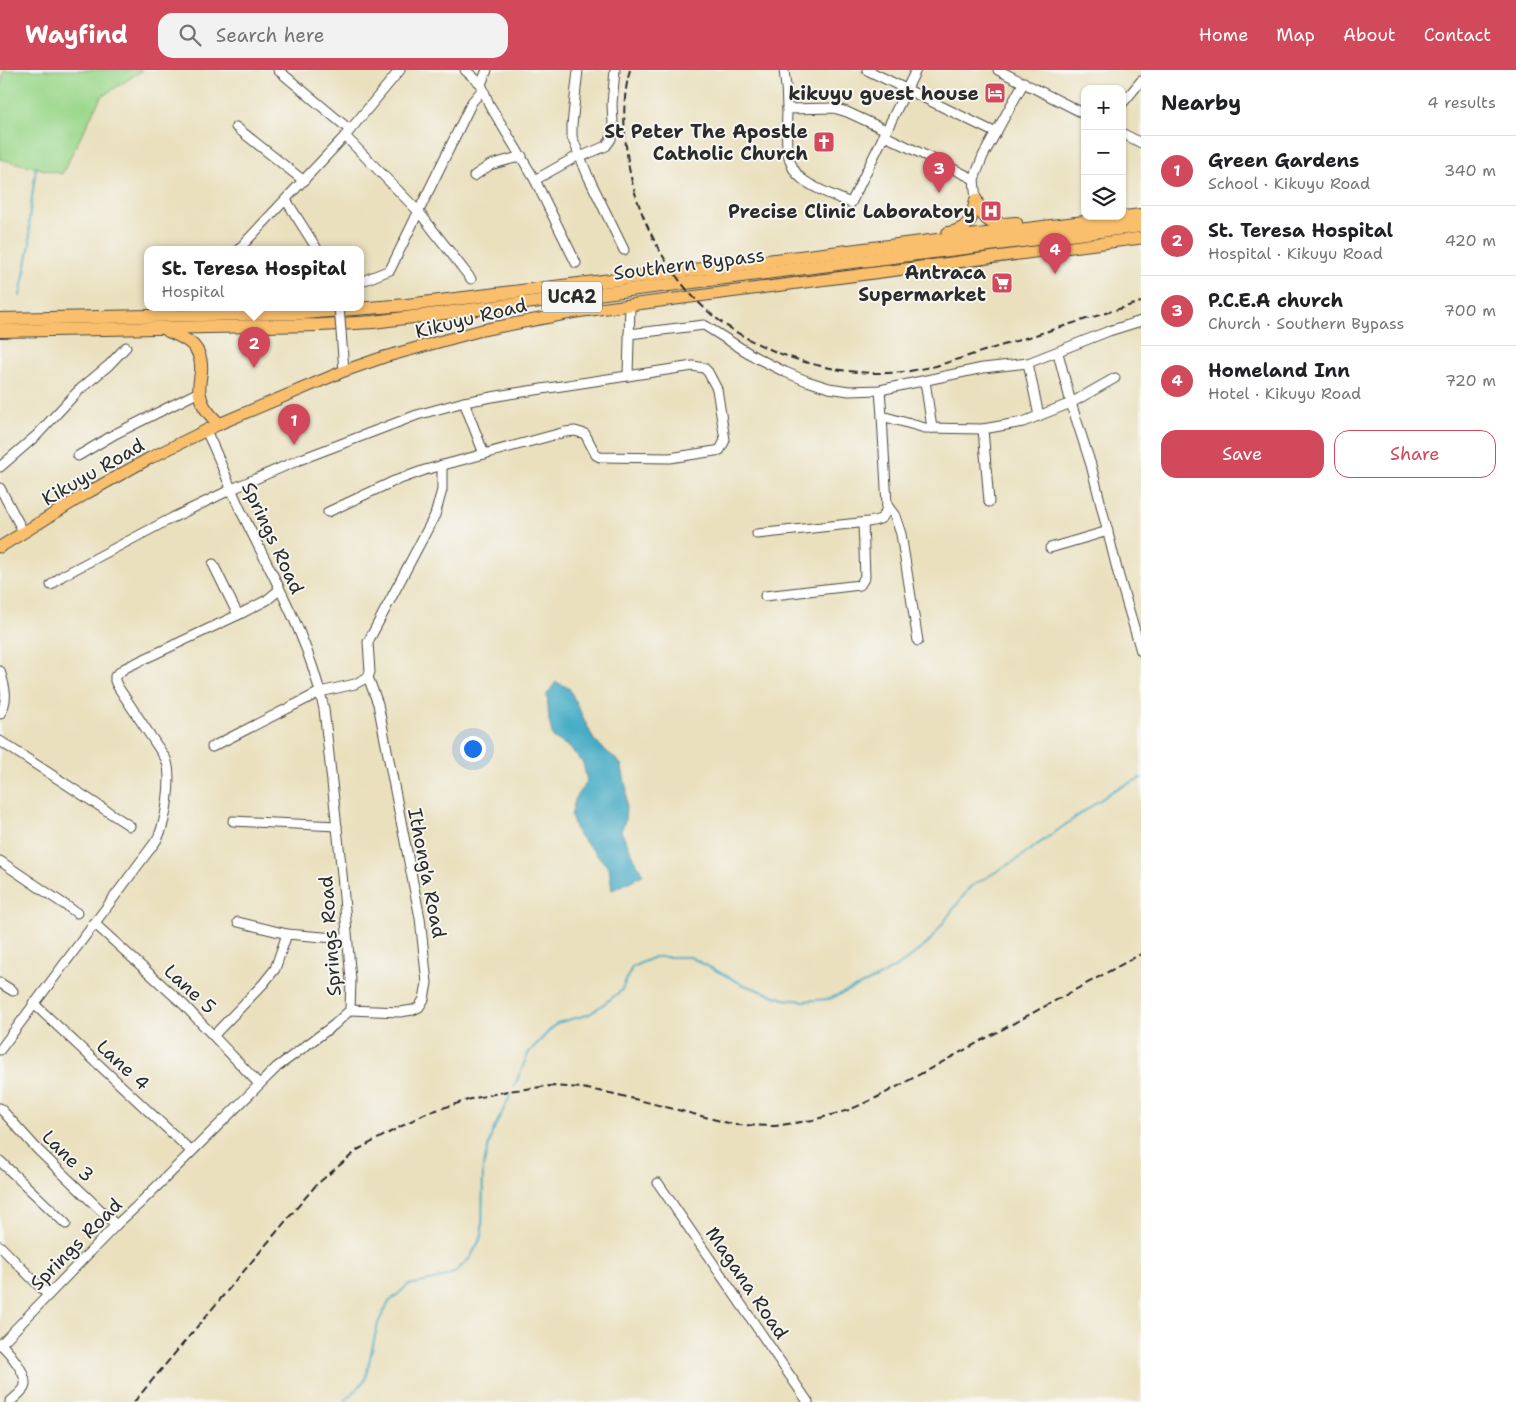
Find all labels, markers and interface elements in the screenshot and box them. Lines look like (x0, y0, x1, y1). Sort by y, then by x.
search box (158, 13, 508, 58)
text: Wayfind (25, 19, 128, 51)
icon: search (176, 21, 204, 49)
text: Search here (216, 23, 324, 48)
text: Home (1199, 23, 1248, 47)
text: Map (1276, 23, 1315, 47)
text: About (1343, 23, 1396, 47)
text: Contact (1424, 23, 1491, 47)
place label: kikuyu guest house (788, 81, 979, 106)
hotel icon: kikuyu guest house (983, 81, 1007, 105)
map controls (1081, 85, 1126, 220)
button: + (1081, 85, 1126, 130)
text: Nearby (1161, 89, 1241, 117)
text: 4 results (1427, 92, 1496, 113)
place label: St Peter The Apostle Catholic Church (604, 119, 808, 166)
church icon: St Peter The Apostle Catholic Church (812, 130, 836, 154)
button: − (1081, 130, 1126, 175)
text: Green Gardens (1208, 148, 1359, 173)
pin: 3 (923, 152, 955, 193)
text: 1 (1173, 160, 1181, 181)
text: 340 m (1444, 160, 1496, 181)
text: School · Kikuyu Road (1208, 173, 1370, 194)
button: layers (1081, 175, 1126, 220)
place label: Precise Clinic Laboratory (728, 199, 975, 224)
hospital icon: Precise Clinic Laboratory (979, 199, 1003, 223)
text: St. Teresa Hospital (1208, 218, 1393, 243)
text: 2 (1171, 230, 1183, 251)
text: 420 m (1445, 230, 1496, 251)
pin: 4 (1039, 233, 1071, 274)
street label: Southern Bypass (612, 242, 766, 286)
text: Hospital · Kikuyu Road (1208, 243, 1383, 264)
popup (144, 246, 364, 311)
text: St. Teresa Hospital (161, 256, 347, 281)
place label: Antraca Supermarket (858, 260, 986, 307)
supermarket icon: Antraca Supermarket (990, 271, 1014, 295)
text: Hospital (161, 281, 225, 302)
road number: UCA2 (542, 282, 602, 312)
text: P.C.E.A church (1208, 288, 1343, 313)
street label: Kikuyu Road (412, 292, 530, 344)
text: 3 (1171, 300, 1183, 321)
text: 700 m (1444, 300, 1496, 321)
text: Church · Southern Bypass (1208, 313, 1404, 334)
pin: 2 (238, 327, 270, 368)
text: Homeland Inn (1208, 358, 1350, 383)
text: 4 (1171, 370, 1183, 391)
text: 720 m (1445, 370, 1496, 391)
text: Hotel · Kikuyu Road (1208, 383, 1361, 404)
pin: 1 (278, 404, 310, 445)
button: Save (1161, 430, 1324, 478)
button: Share (1334, 430, 1496, 478)
street label: Kikuyu Road (37, 433, 149, 511)
street label: Springs Road (236, 478, 310, 598)
your location (460, 736, 486, 762)
street label: Ithong'a Road (402, 806, 452, 940)
street label: Springs Road (313, 875, 347, 997)
street label: Lane 5 (159, 959, 221, 1019)
street label: Lane 4 (91, 1034, 155, 1096)
street label: Lane 3 (36, 1124, 100, 1188)
street label: Springs Road (25, 1193, 127, 1295)
street label: Magana Road (700, 1222, 794, 1344)

